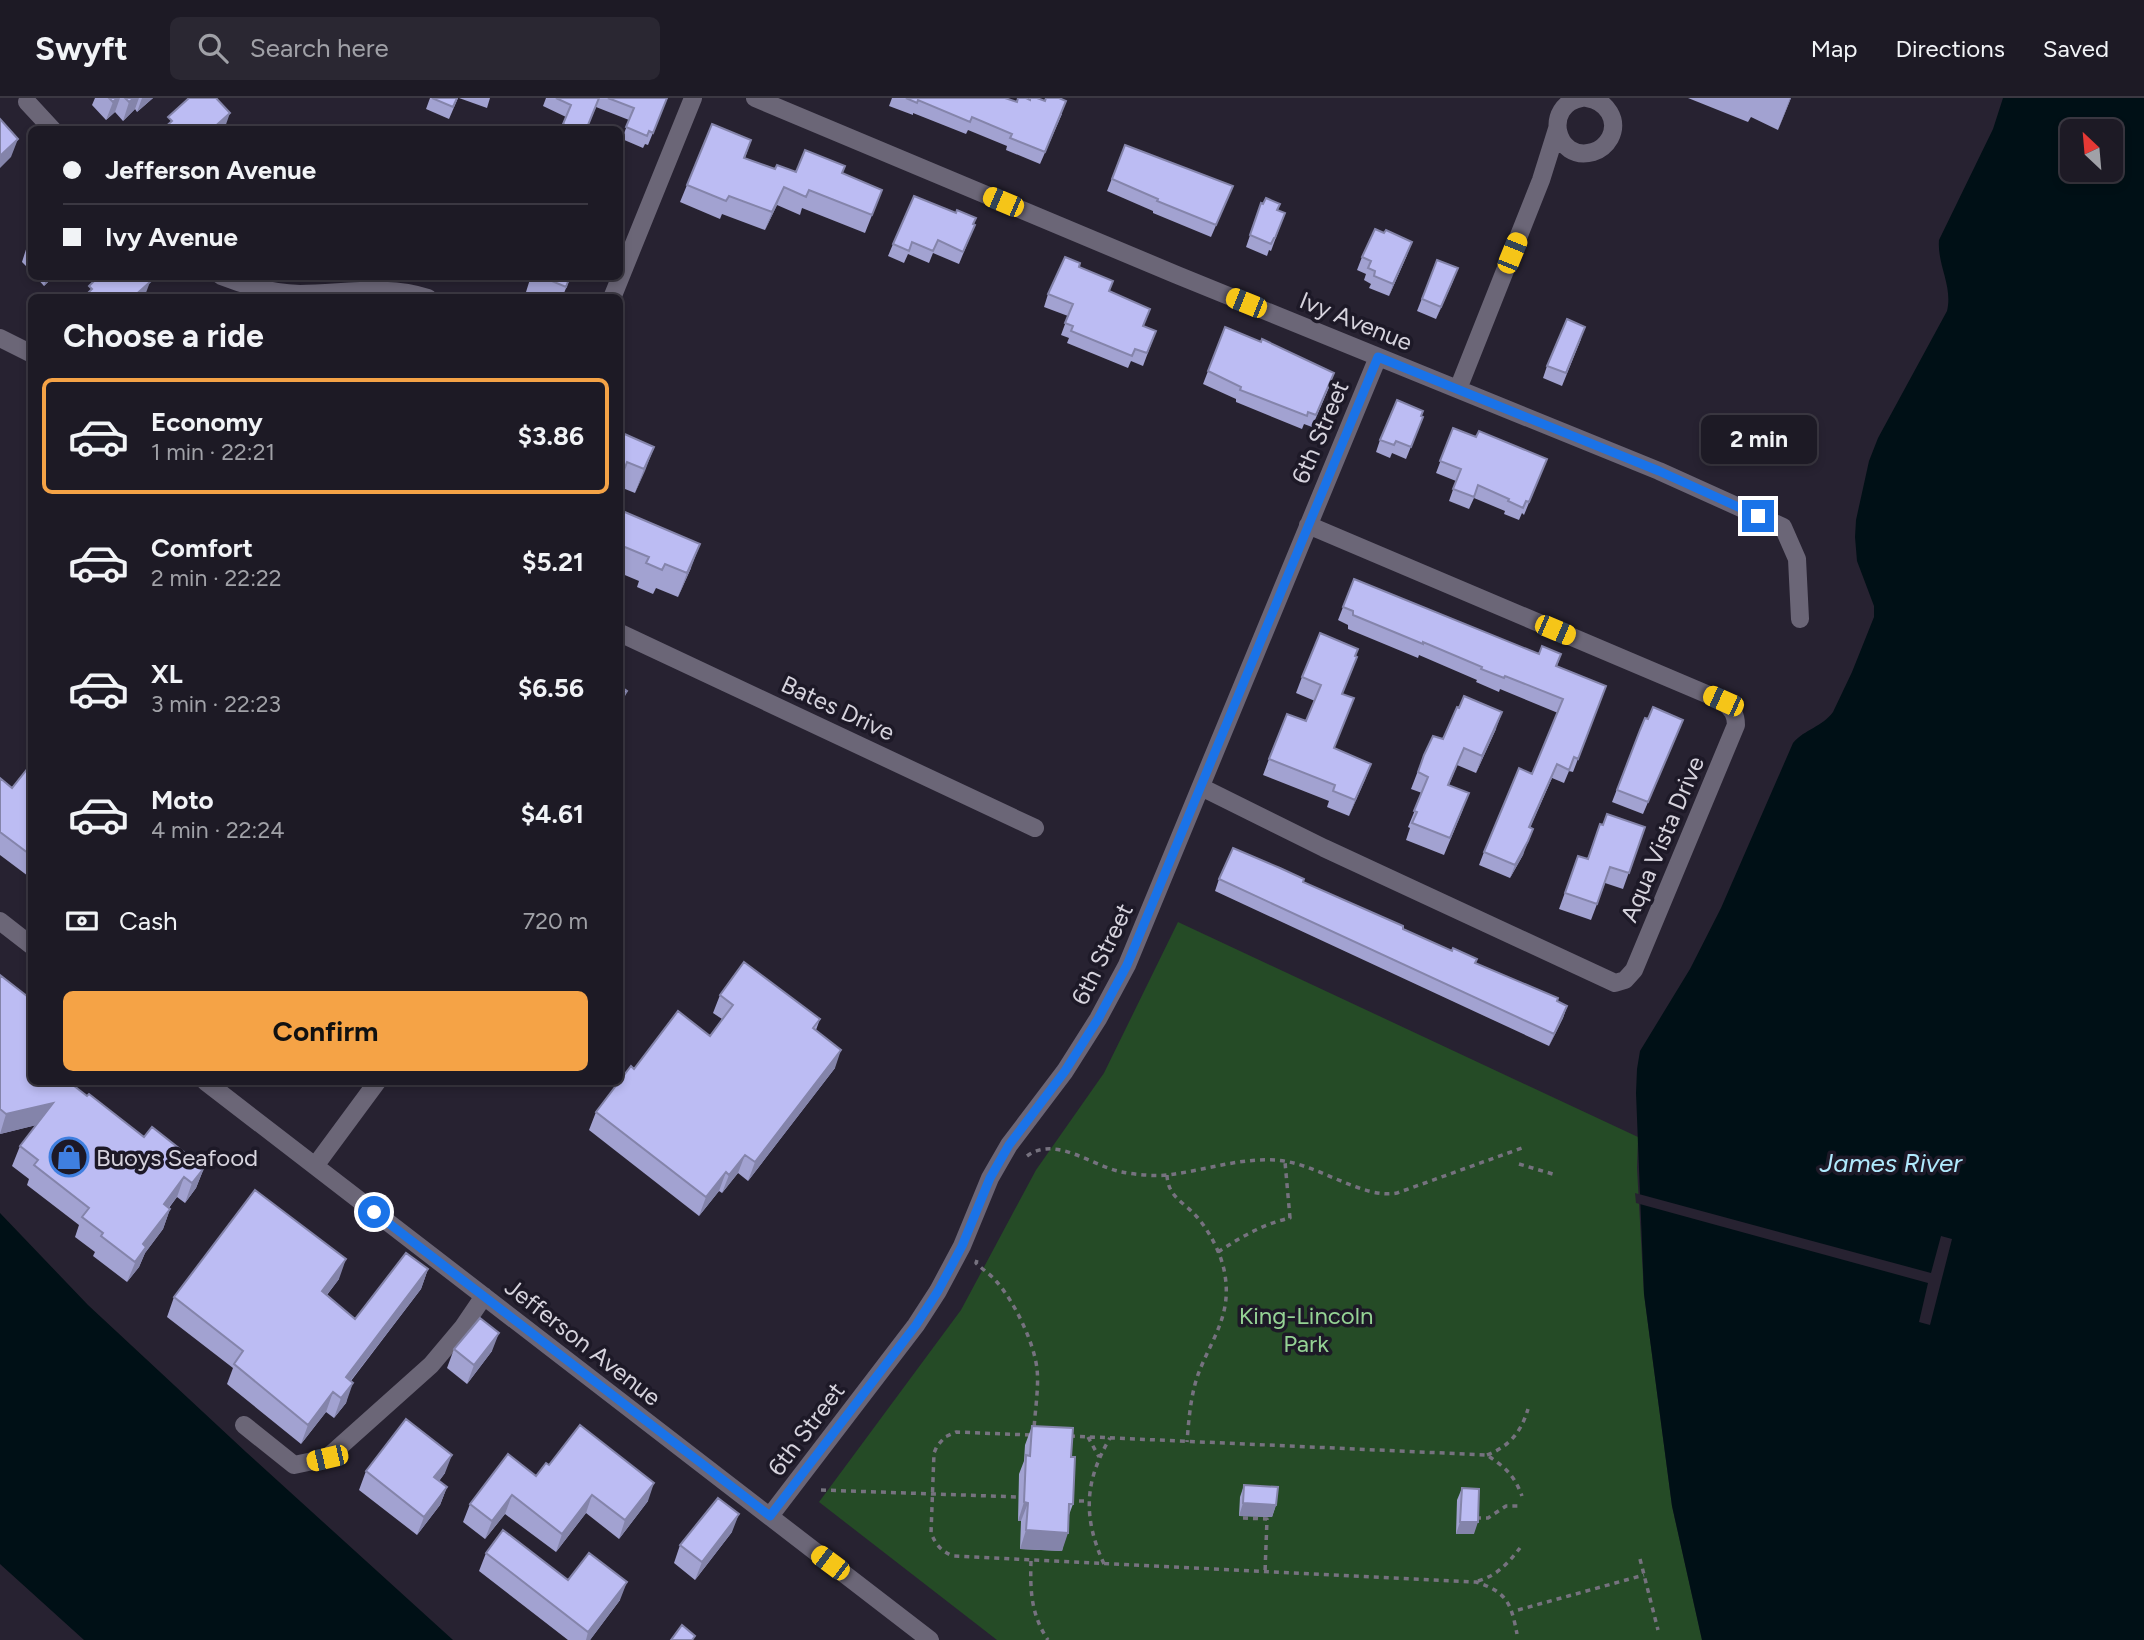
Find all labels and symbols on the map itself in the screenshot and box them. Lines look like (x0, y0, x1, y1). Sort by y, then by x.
north arrow (2060, 119, 2123, 182)
car (980, 184, 1027, 220)
car (1495, 230, 1530, 276)
car (1223, 285, 1270, 321)
street label: Ivy Avenue (1296, 285, 1416, 357)
street label: 6th Street (1285, 376, 1355, 488)
callout: 2 min (1700, 414, 1816, 464)
route end (1742, 500, 1774, 532)
car (1532, 612, 1579, 648)
street label: Bates Drive (777, 669, 899, 747)
car (1700, 683, 1747, 719)
street label: Aqua Vista Drive (1614, 752, 1710, 926)
street label: 6th Street (1065, 899, 1139, 1009)
shop icon: Buoys Seafood (48, 1136, 90, 1178)
place label: Buoys Seafood (96, 1143, 258, 1172)
water label: James River (1819, 1147, 1963, 1179)
route start (358, 1196, 390, 1228)
street label: Jefferson Avenue (499, 1272, 667, 1412)
park label: King-Lincoln Park (1239, 1301, 1373, 1358)
street label: 6th Street (762, 1377, 850, 1481)
car (305, 1443, 350, 1473)
car (807, 1542, 854, 1584)

